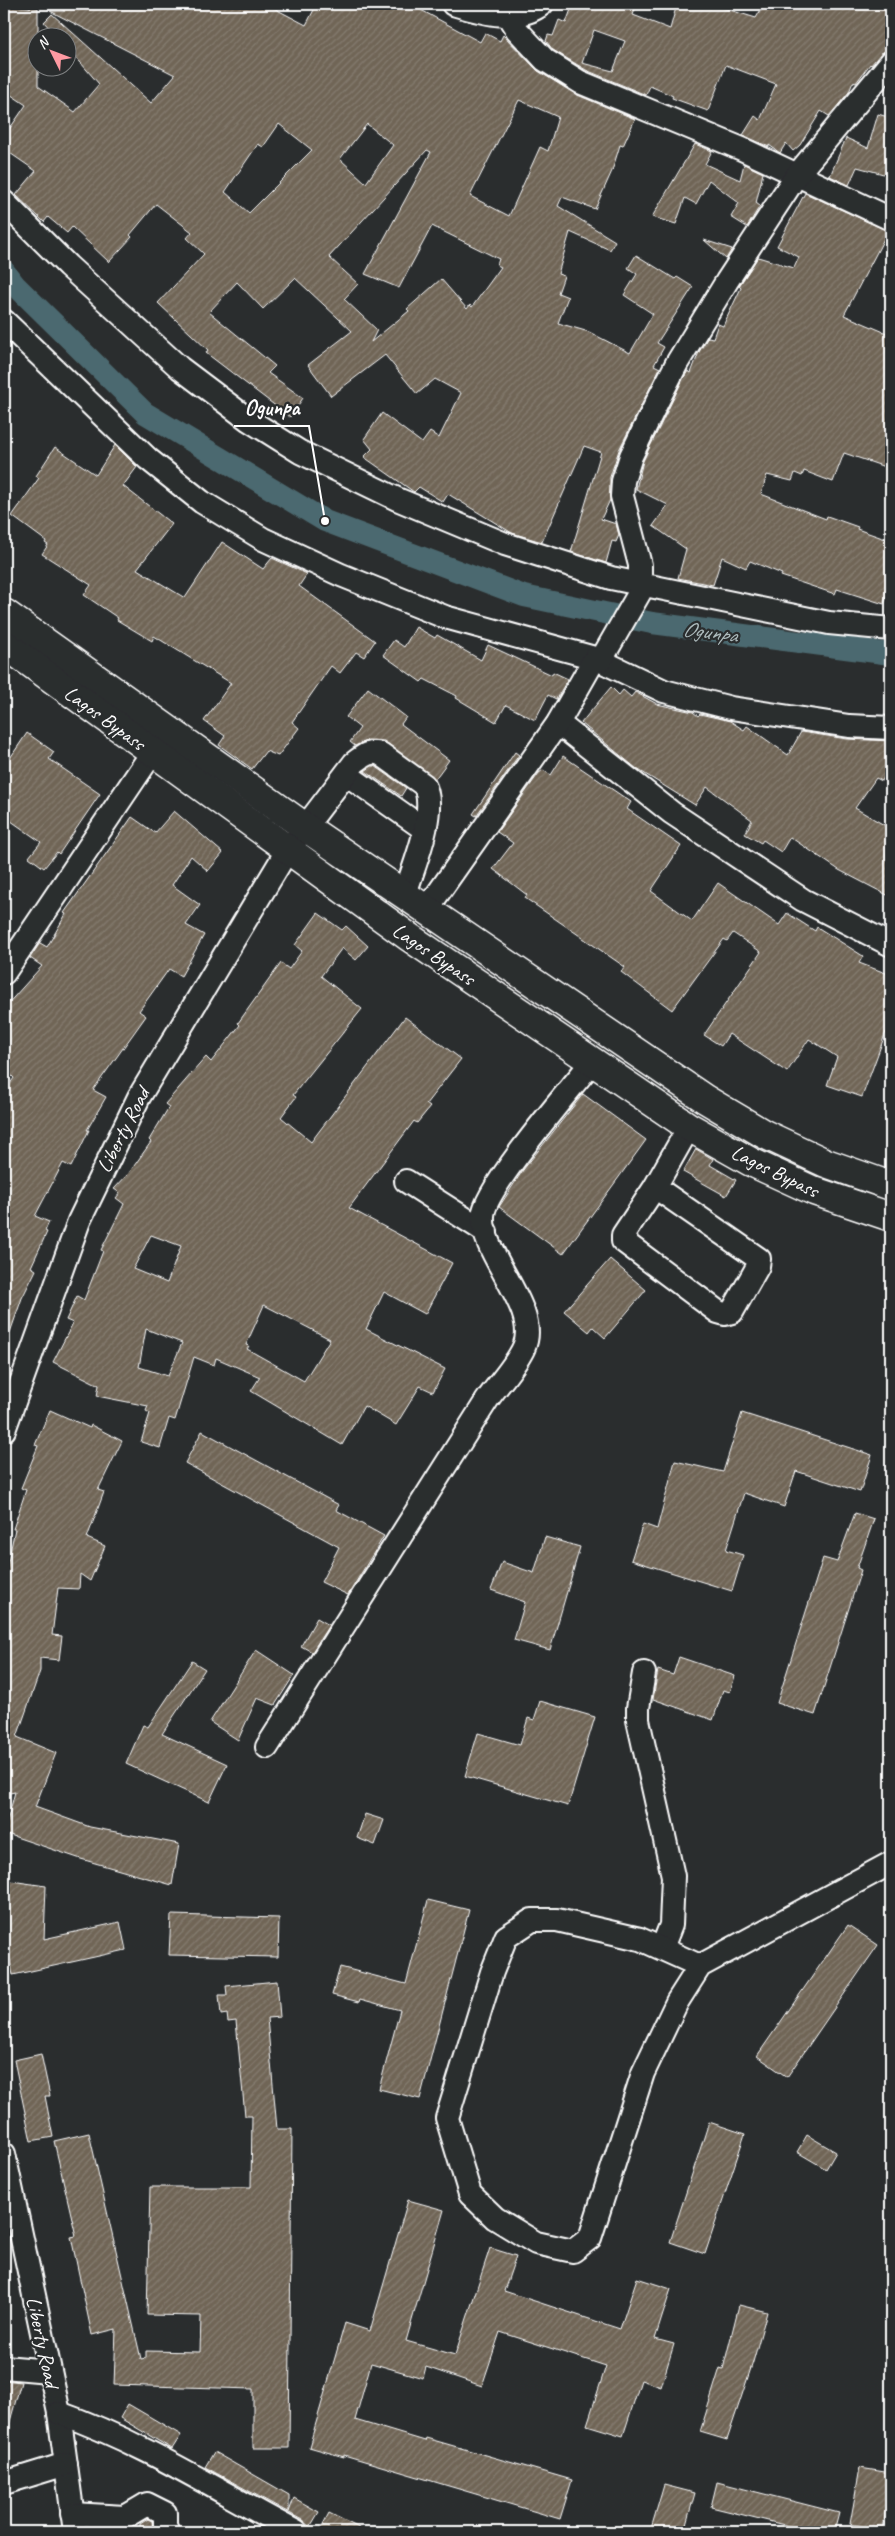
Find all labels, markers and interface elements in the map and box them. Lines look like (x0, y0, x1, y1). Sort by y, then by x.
north arrow (28, 28, 78, 78)
text: N (33, 33, 53, 53)
callout: Ogunpa (234, 389, 309, 426)
text: Ogunpa (244, 394, 302, 422)
water label: Ogunpa (681, 615, 741, 649)
street label: Lagos Bypass (59, 680, 152, 757)
street label: Lagos Bypass (388, 917, 482, 992)
street label: Liberty Road (91, 1080, 157, 1177)
street label: Lagos Bypass (727, 1139, 825, 1204)
street label: Liberty Road (21, 2294, 66, 2393)

